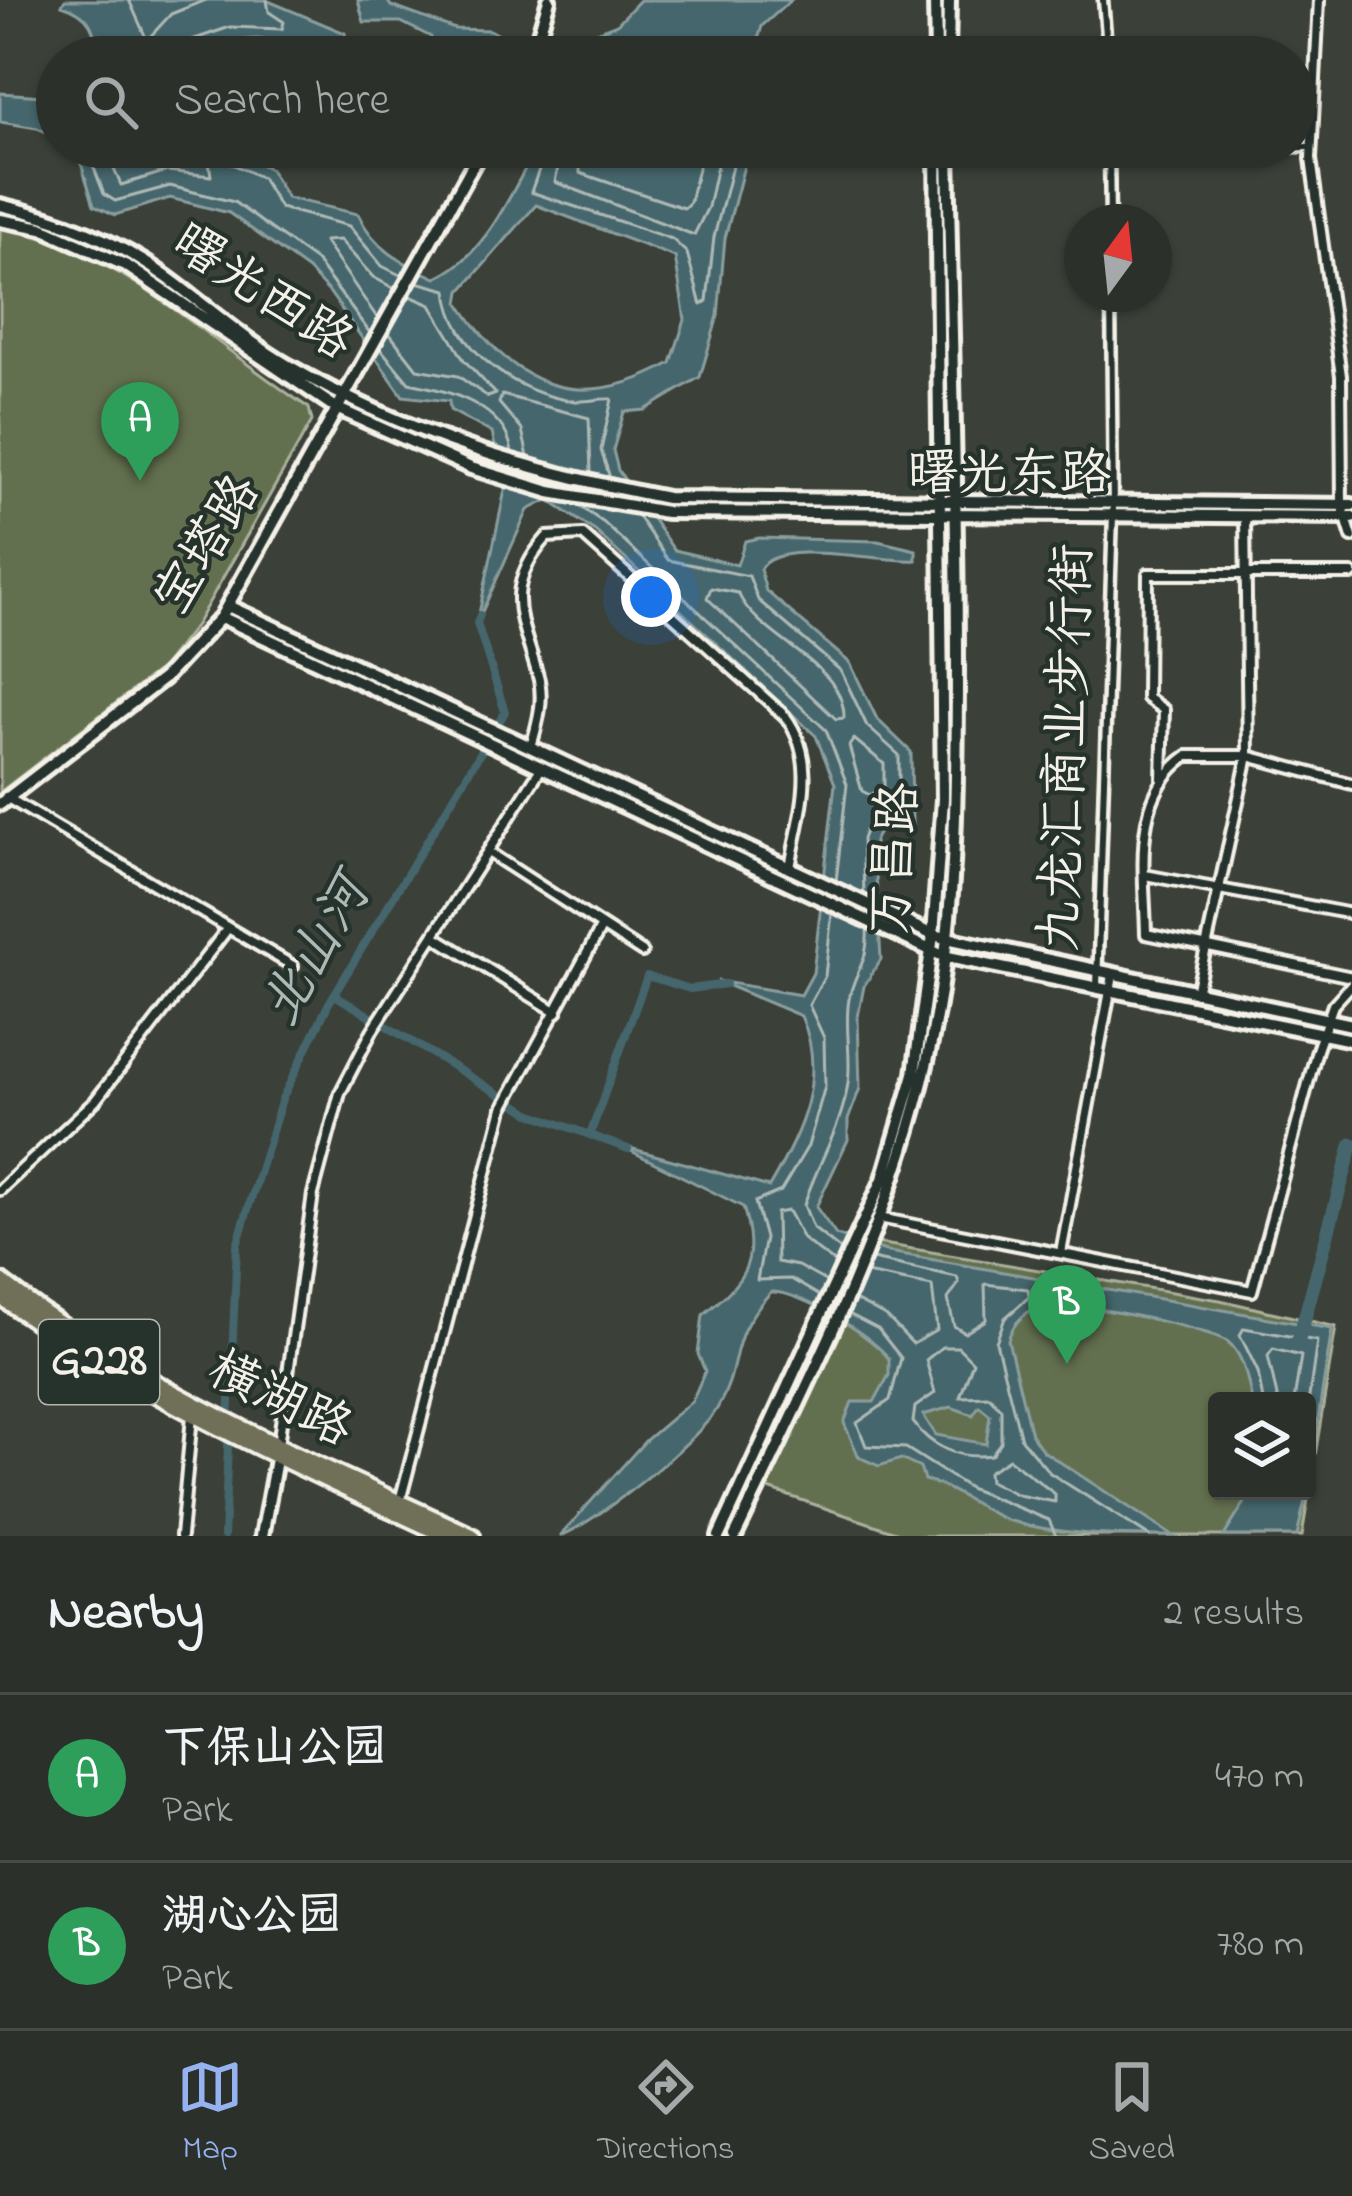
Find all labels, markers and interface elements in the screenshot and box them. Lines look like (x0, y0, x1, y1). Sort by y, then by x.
search box (36, 36, 1316, 168)
icon: search (78, 69, 144, 135)
text: Search here (174, 69, 390, 135)
north arrow (1064, 204, 1172, 312)
street label: 曙光西路 (155, 207, 367, 381)
pin: A (101, 382, 179, 481)
street label: 曙光东路 (907, 439, 1111, 514)
street label: 宝塔路 (137, 461, 281, 631)
street label: 九龙汇商业步行街 (1024, 543, 1114, 953)
your location (621, 567, 681, 627)
street label: 万昌路 (854, 780, 940, 938)
water label: 北山河 (244, 855, 396, 1042)
pin: B (1028, 1265, 1106, 1364)
road number: G228 (39, 1320, 159, 1404)
street label: 横湖路 (194, 1334, 364, 1468)
map controls (1208, 1392, 1316, 1500)
button: layers (1208, 1392, 1316, 1500)
text: Nearby (48, 1577, 204, 1652)
text: 2 results (1164, 1586, 1304, 1643)
text: 下保山公园 (162, 1717, 387, 1783)
text: A (75, 1749, 99, 1806)
text: 470 m (1215, 1749, 1304, 1806)
text: Park (162, 1783, 232, 1840)
text: 湖心公园 (162, 1885, 342, 1951)
text: B (74, 1917, 100, 1974)
text: 780 m (1216, 1917, 1304, 1974)
text: Park (162, 1951, 232, 2008)
tab: Map (177, 2054, 243, 2174)
tab: Directions (597, 2054, 734, 2174)
tab: Saved (1089, 2054, 1175, 2174)

